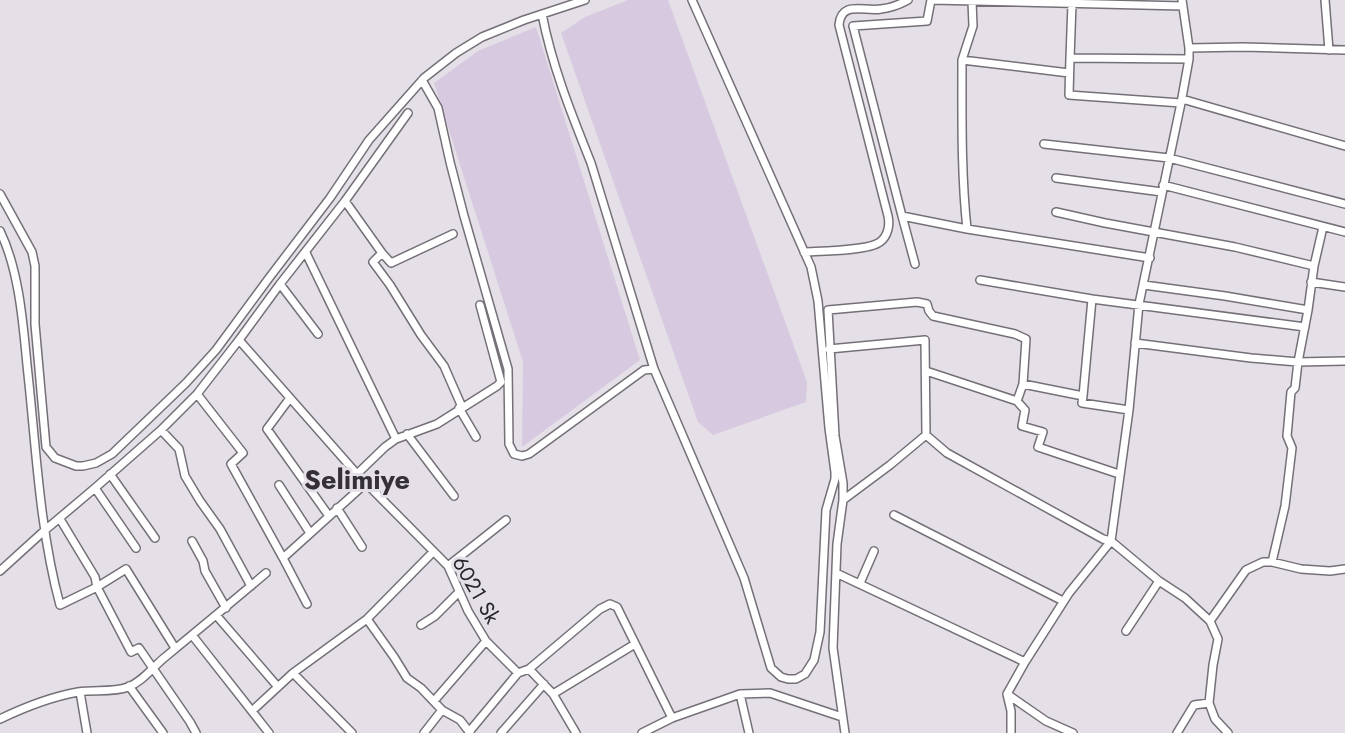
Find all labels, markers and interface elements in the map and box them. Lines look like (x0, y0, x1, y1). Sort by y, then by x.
district label: Selimiye (304, 460, 410, 499)
street label: 6021 Sk (445, 551, 508, 630)

